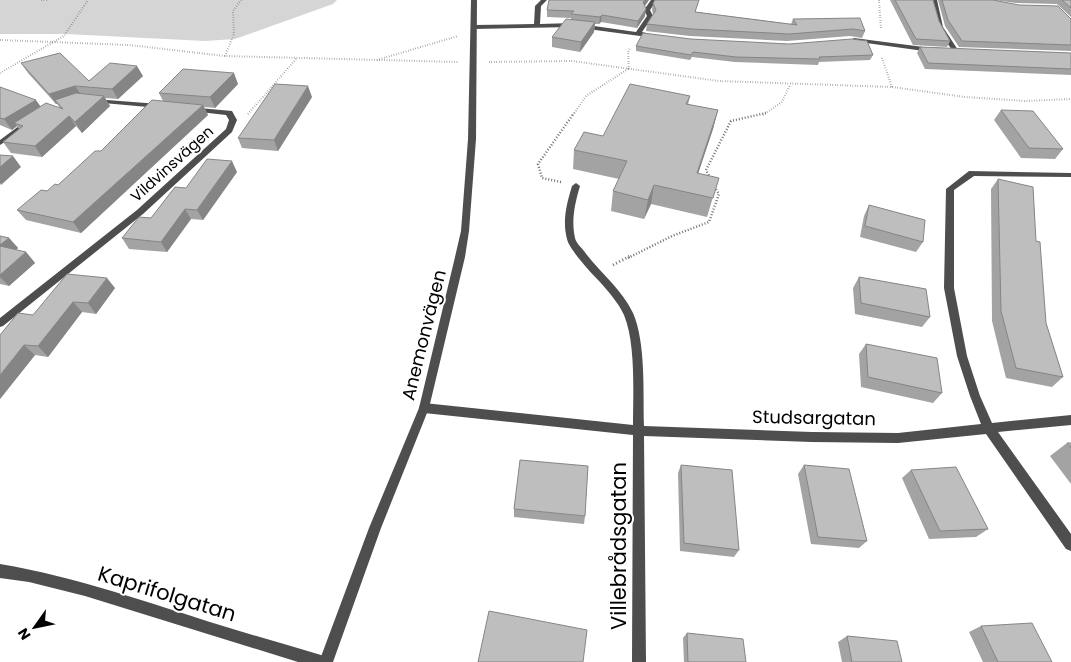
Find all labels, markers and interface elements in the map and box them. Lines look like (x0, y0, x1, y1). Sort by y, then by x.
street label: Vildvinsvägen (126, 121, 218, 206)
street label: Anemonvägen (395, 267, 452, 403)
street label: Studsargatan (752, 404, 876, 431)
street label: Villebrådsgatan (604, 462, 633, 630)
street label: Kaprifolgatan (94, 559, 240, 628)
north arrow (10, 602, 60, 652)
text: N (13, 624, 35, 644)

